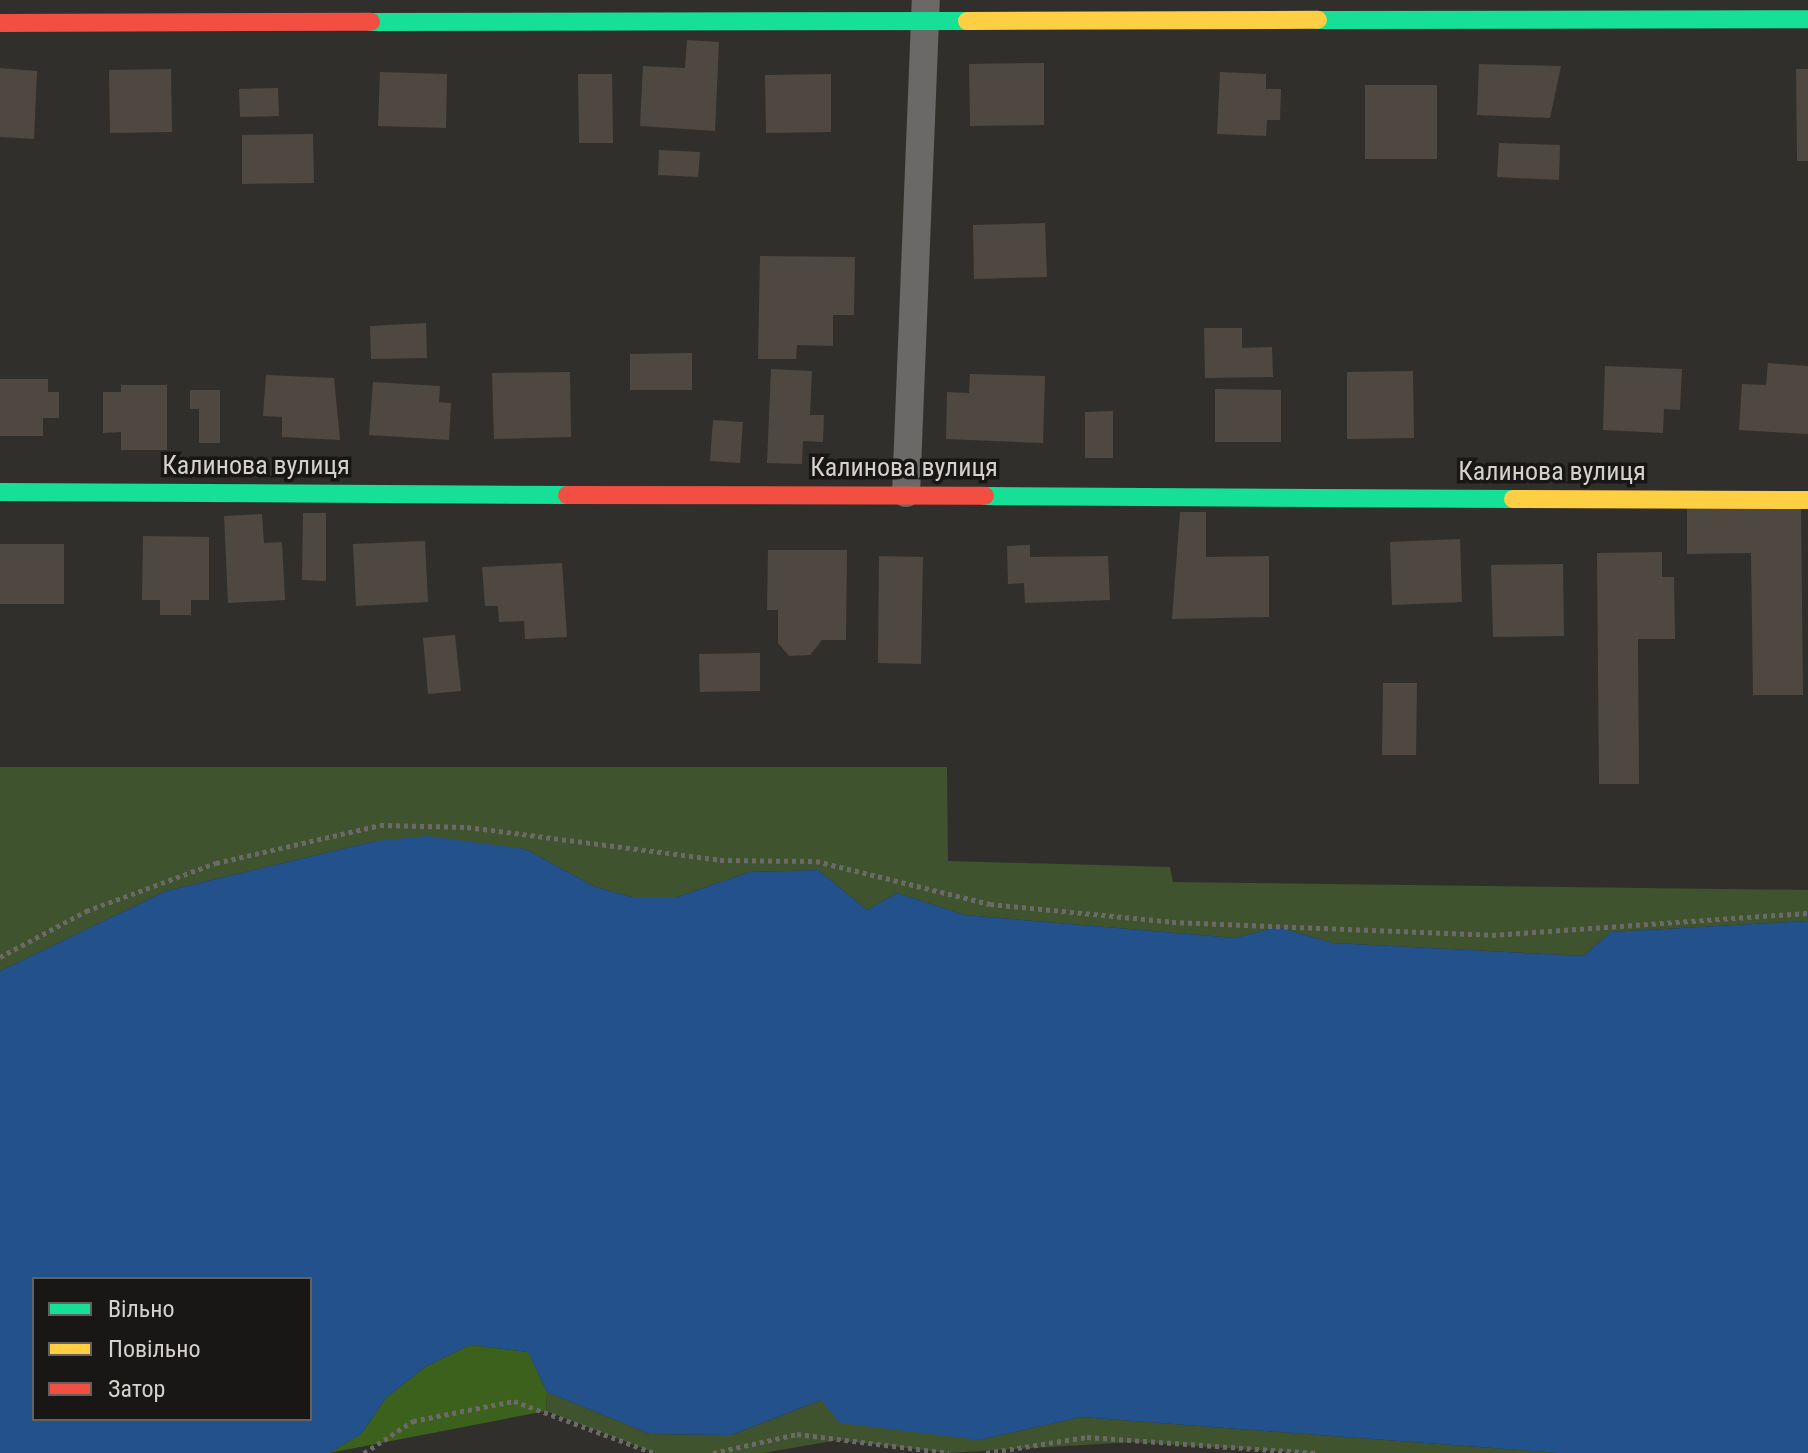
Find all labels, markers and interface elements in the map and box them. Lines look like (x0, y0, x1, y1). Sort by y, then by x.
street label: Калинова вулиця (162, 450, 350, 482)
street label: Калинова вулиця (810, 452, 998, 484)
street label: Калинова вулиця (1458, 456, 1646, 488)
legend (32, 1277, 312, 1421)
text: Вільно (108, 1295, 175, 1323)
text: Повільно (108, 1335, 201, 1363)
text: Затор (108, 1375, 165, 1403)

